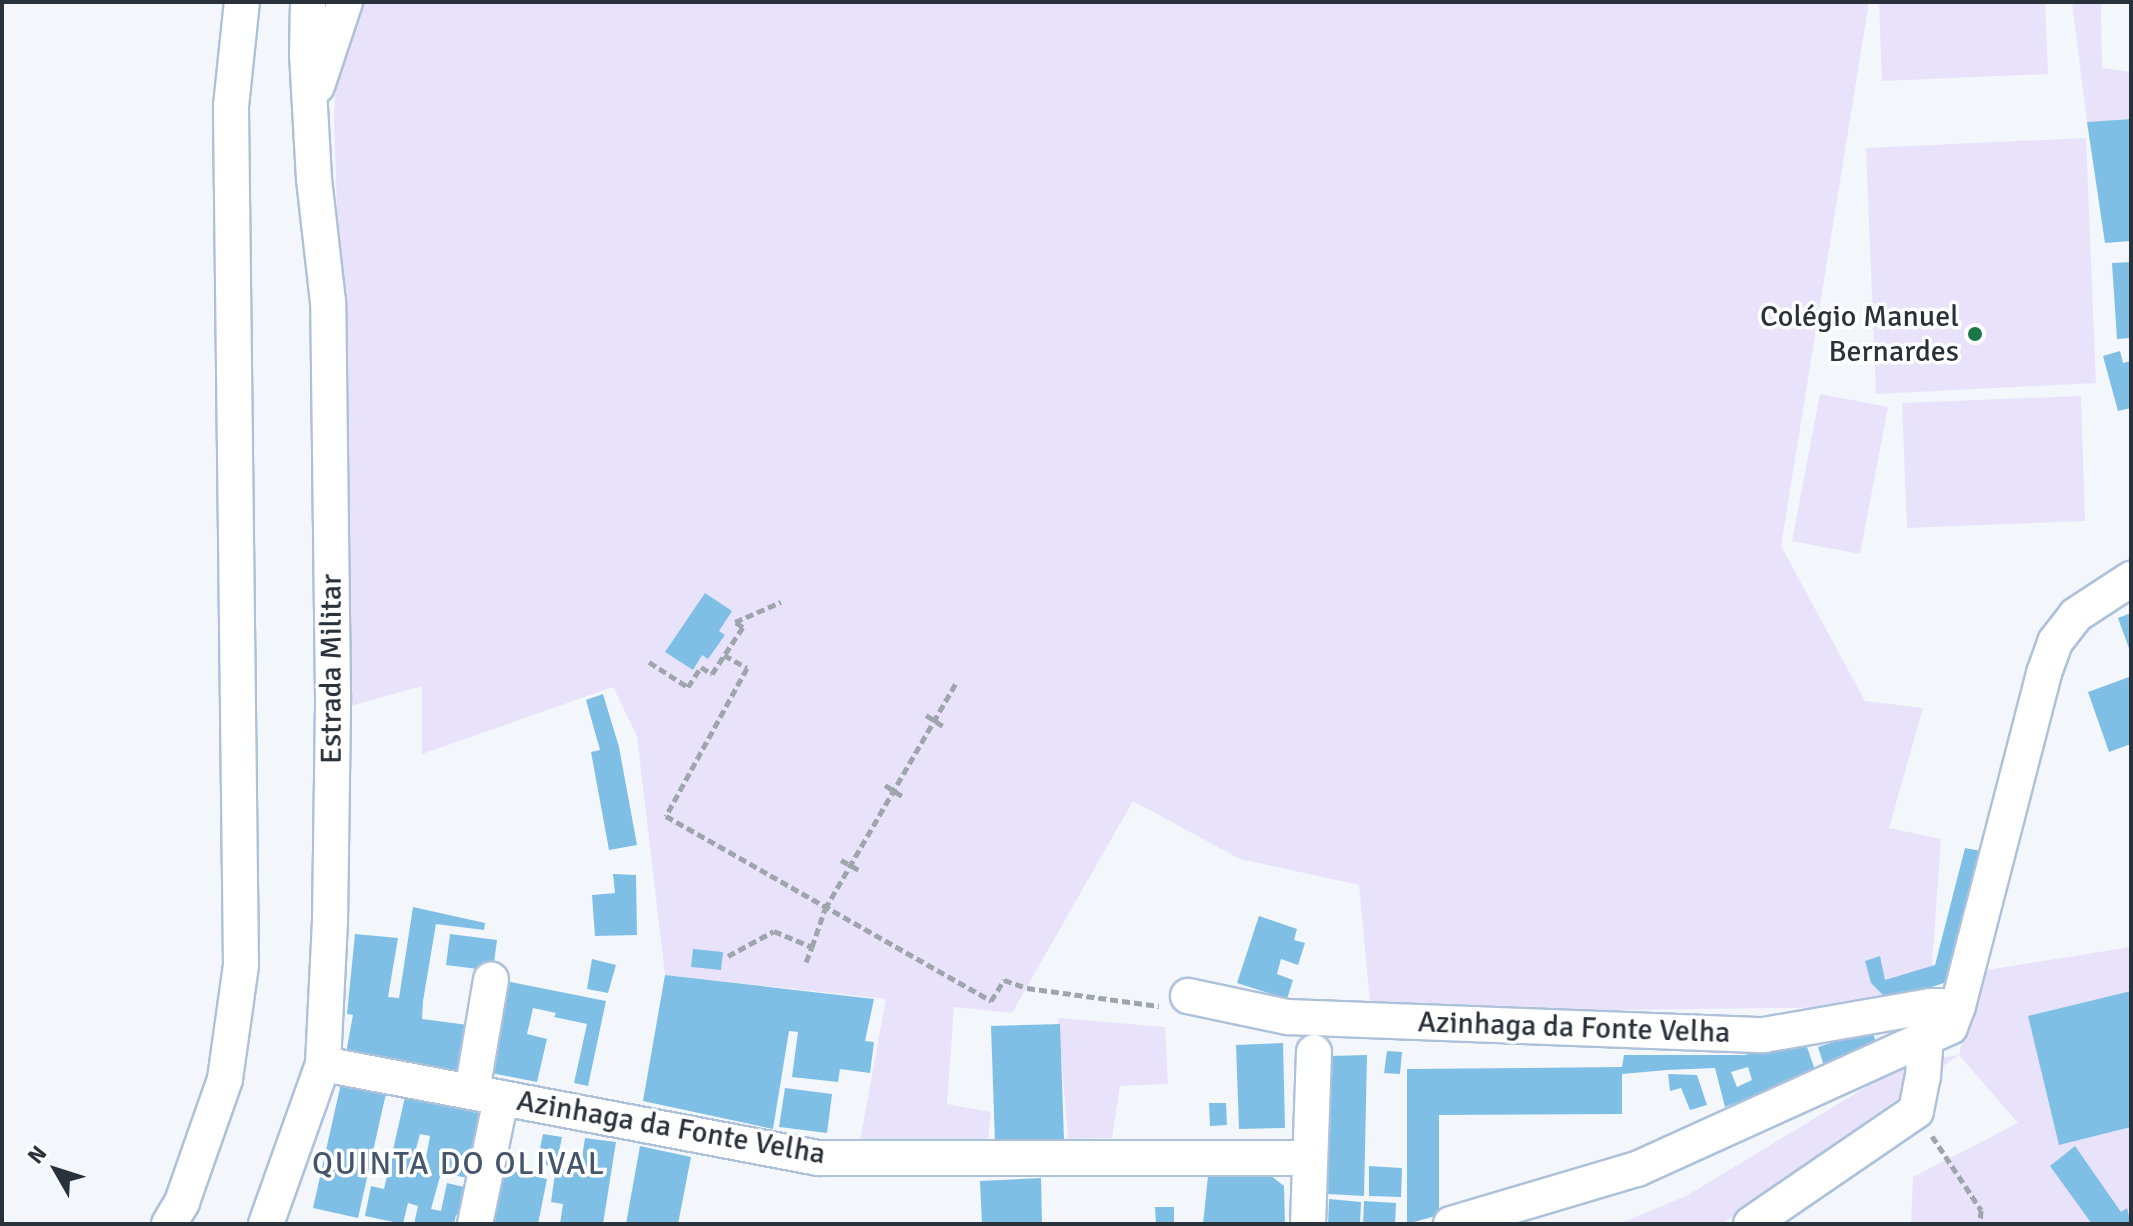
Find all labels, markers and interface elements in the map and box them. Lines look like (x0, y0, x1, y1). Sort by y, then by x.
place label: Colégio Manuel Bernardes (1760, 299, 1959, 370)
marker: Colégio Manuel Bernardes (1966, 325, 1984, 343)
street label: Estrada Militar (314, 574, 350, 764)
street label: Azinhaga da Fonte Velha (1417, 1005, 1731, 1051)
street label: Azinhaga da Fonte Velha (514, 1083, 828, 1173)
north arrow (16, 1130, 96, 1210)
text: N (22, 1140, 52, 1169)
district label: QUINTA DO OLIVAL (312, 1145, 606, 1183)

